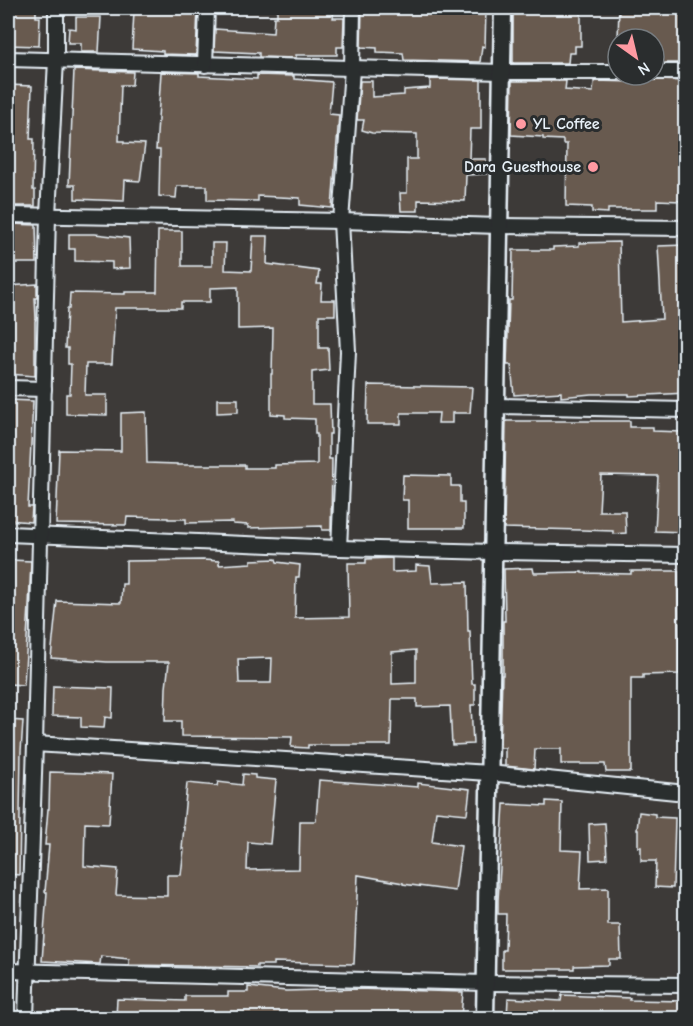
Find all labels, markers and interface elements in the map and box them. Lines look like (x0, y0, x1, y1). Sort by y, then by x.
north arrow (606, 27, 666, 87)
text: N (634, 58, 653, 79)
place label: YL Coffee (533, 115, 600, 133)
marker: YL Coffee (514, 117, 528, 131)
place label: Dara Guesthouse (464, 158, 581, 176)
marker: Dara Guesthouse (586, 160, 600, 174)

